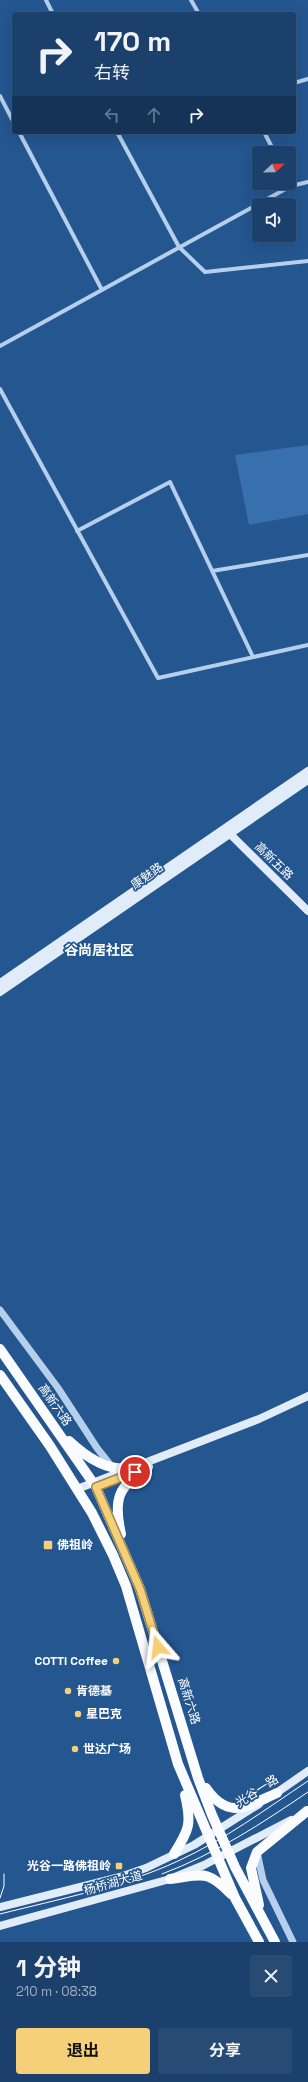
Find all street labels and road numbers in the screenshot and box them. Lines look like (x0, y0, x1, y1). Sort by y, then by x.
street label: 高新五路 (251, 839, 297, 883)
street label: 康魅路 (128, 859, 166, 893)
street label: 高新六路 (35, 1381, 75, 1429)
street label: 高新六路 (174, 1676, 204, 1726)
street label: 光谷一路 (233, 1771, 281, 1811)
street label: 杨桥湖大道 (82, 1867, 144, 1899)

